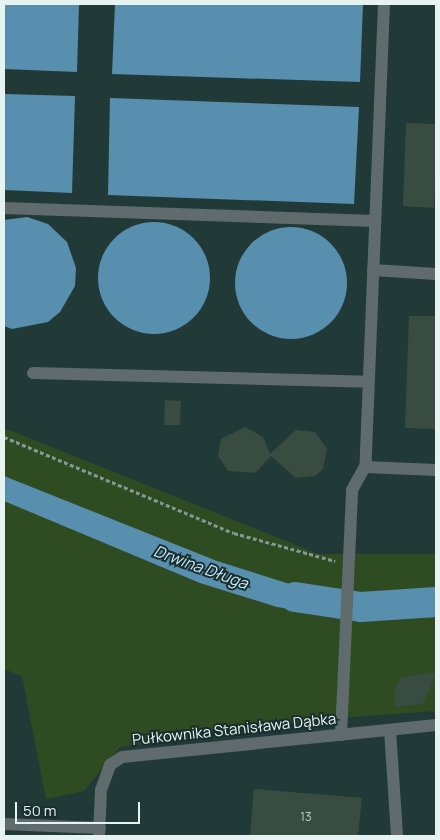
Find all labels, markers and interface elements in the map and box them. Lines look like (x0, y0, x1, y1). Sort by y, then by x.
water label: Drwina Długa (151, 541, 251, 593)
street label: Pułkownika Stanisława Dąbka (131, 709, 337, 749)
scale bar (18, 792, 142, 824)
text: 50 m (23, 800, 57, 821)
house number: 13 (300, 810, 312, 824)

